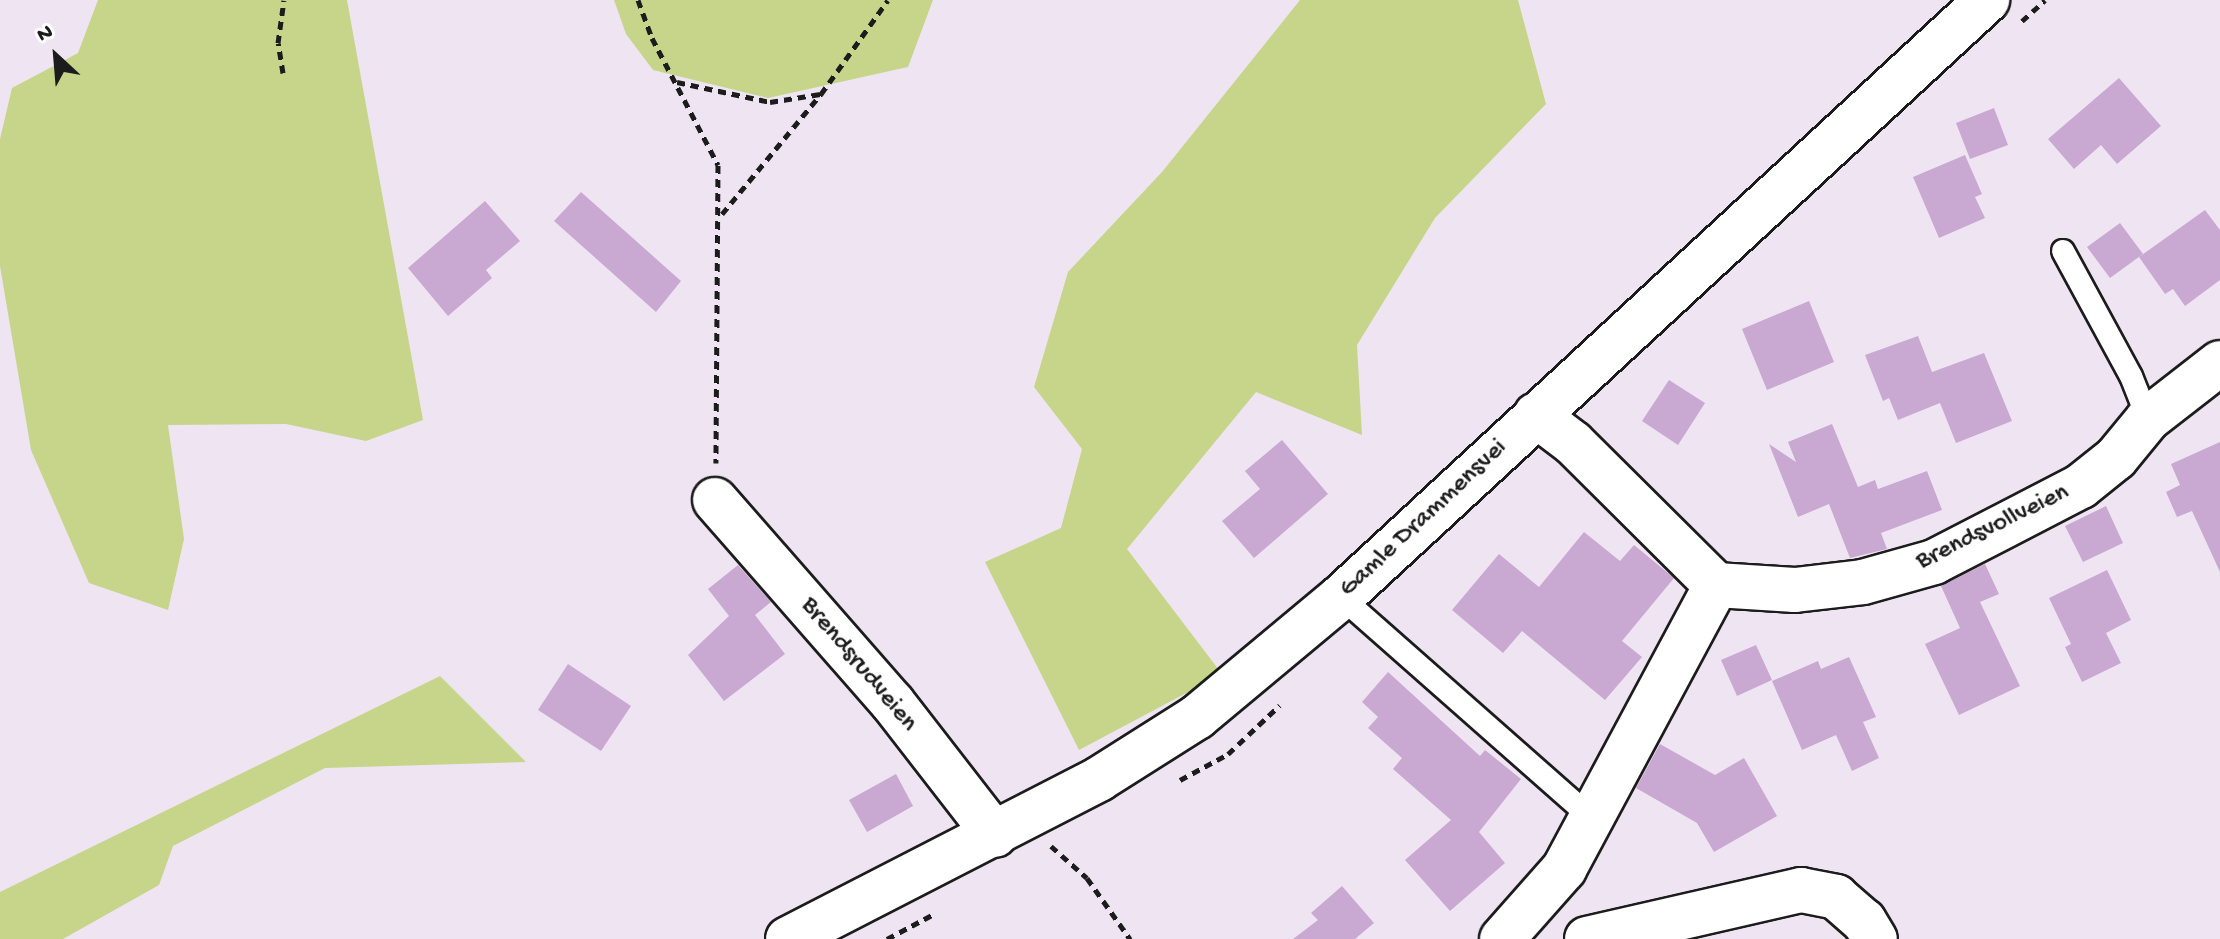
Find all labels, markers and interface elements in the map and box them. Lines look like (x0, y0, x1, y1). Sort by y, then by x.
north arrow (16, 16, 96, 96)
text: N (33, 20, 58, 49)
street label: Gamle Drammensvei (1334, 433, 1514, 605)
street label: Brendsvollveien (1912, 478, 2074, 578)
street label: Brendsrudveien (793, 591, 923, 739)

